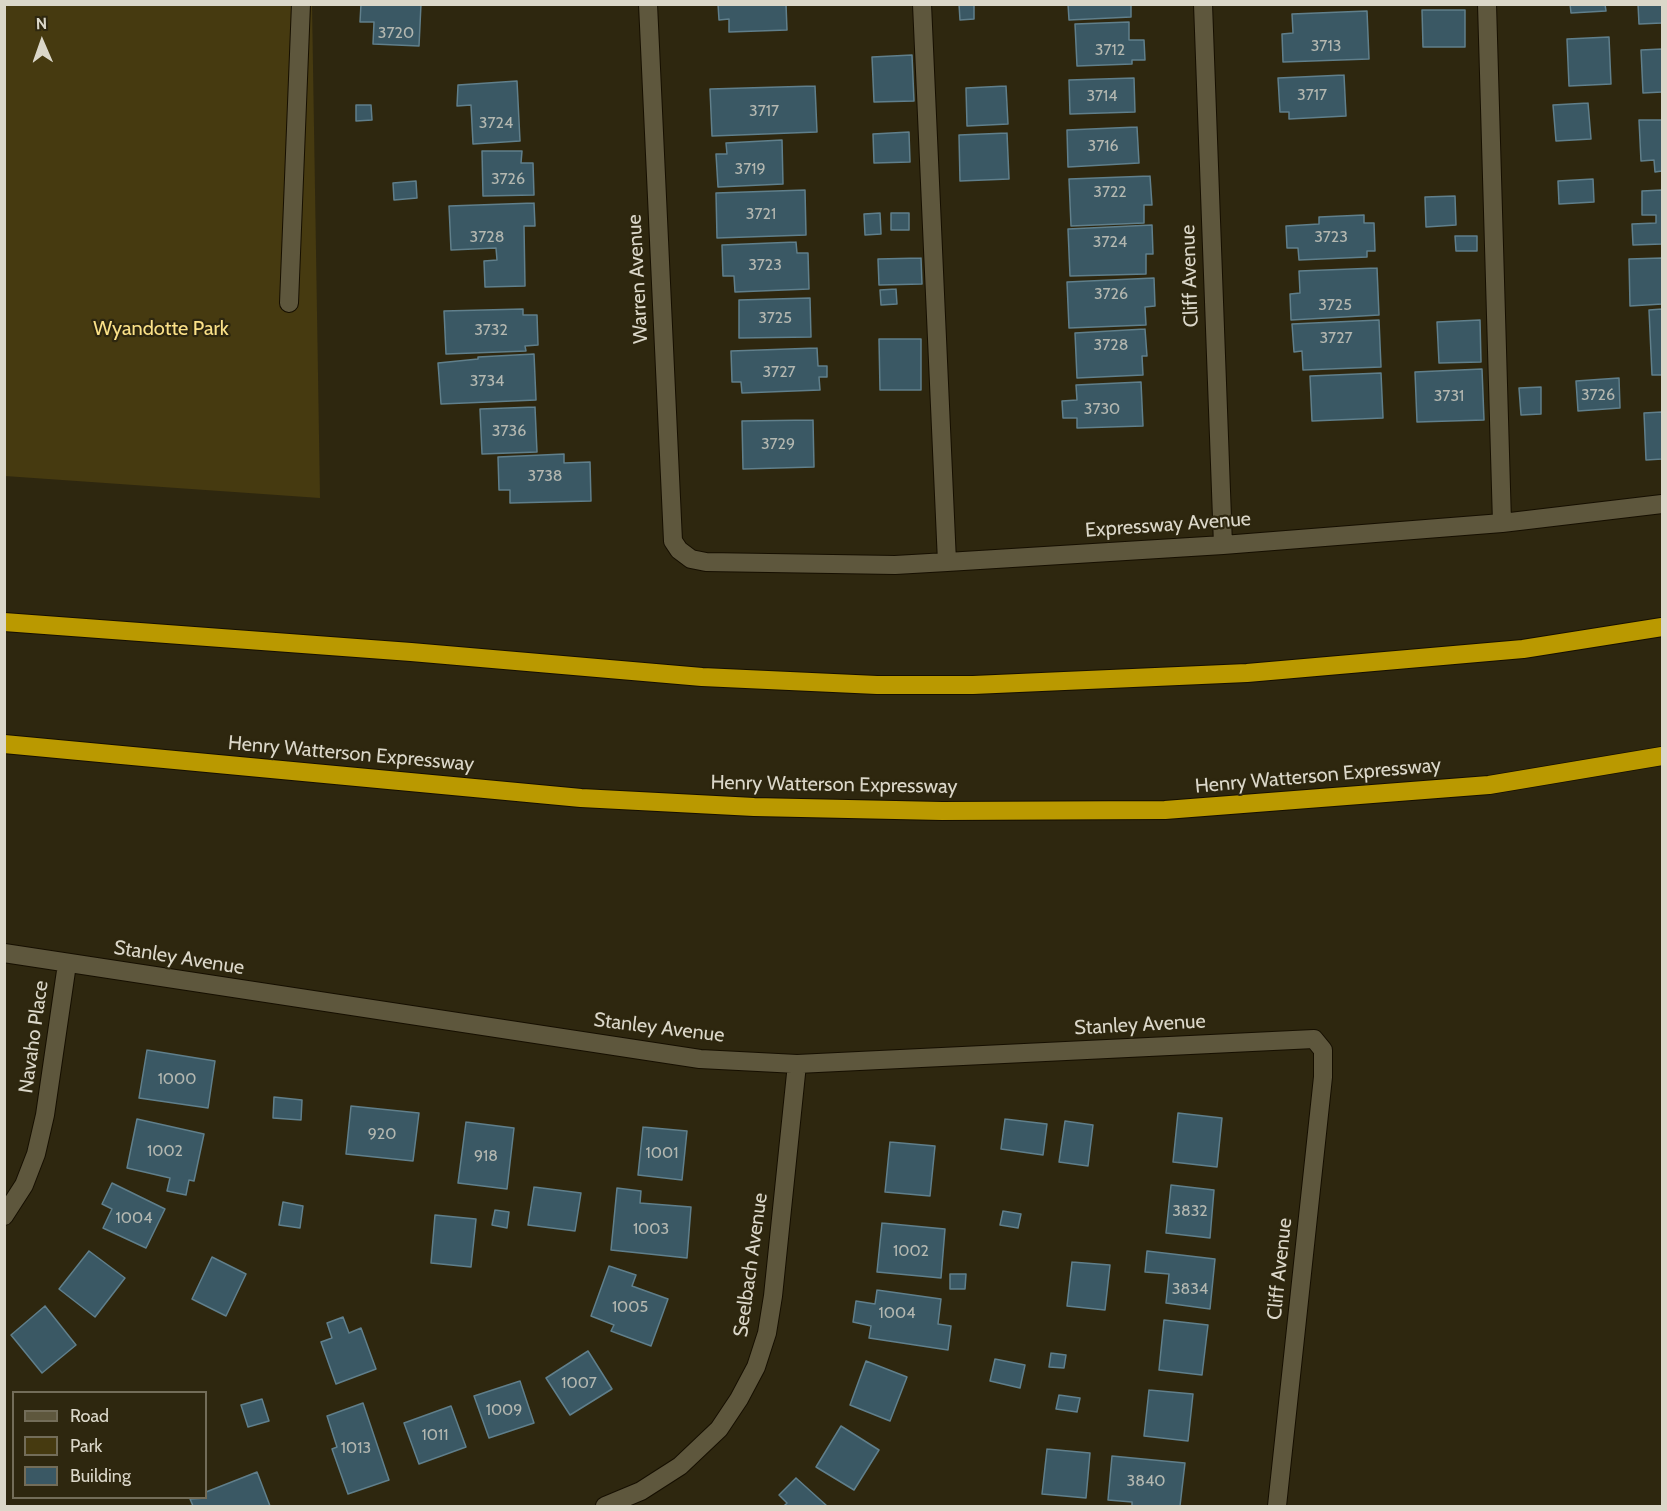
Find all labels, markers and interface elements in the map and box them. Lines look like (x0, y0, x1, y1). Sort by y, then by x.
north arrow (12, 12, 72, 72)
text: N (35, 14, 47, 33)
house number: 3720 (378, 23, 414, 43)
house number: 3713 (1311, 36, 1341, 56)
house number: 3712 (1095, 40, 1125, 60)
house number: 3717 (1297, 85, 1327, 105)
house number: 3714 (1086, 86, 1118, 106)
house number: 3717 (749, 101, 779, 121)
house number: 3724 (479, 113, 513, 133)
house number: 3716 (1087, 136, 1119, 156)
house number: 3719 (734, 159, 766, 179)
house number: 3726 (491, 169, 525, 189)
house number: 3722 (1093, 182, 1127, 202)
house number: 3721 (746, 204, 776, 224)
street label: Warren Avenue (623, 214, 653, 344)
street label: Cliff Avenue (1176, 224, 1204, 328)
house number: 3728 (470, 227, 504, 247)
house number: 3723 (1314, 227, 1348, 247)
house number: 3724 (1093, 232, 1127, 252)
house number: 3723 (748, 255, 782, 275)
house number: 3726 (1094, 284, 1128, 304)
house number: 3725 (1318, 295, 1352, 315)
house number: 3725 (758, 308, 792, 328)
park label: Wyandotte Park (93, 317, 229, 341)
house number: 3732 (474, 320, 508, 340)
house number: 3727 (1319, 328, 1353, 348)
house number: 3728 (1094, 335, 1128, 355)
house number: 3727 (762, 362, 796, 382)
house number: 3734 (470, 371, 504, 391)
house number: 3726 (1581, 385, 1615, 405)
house number: 3731 (1434, 386, 1464, 406)
house number: 3730 (1084, 399, 1120, 419)
house number: 3736 (492, 421, 526, 441)
house number: 3729 (761, 434, 795, 454)
house number: 3738 (527, 466, 563, 486)
street label: Expressway Avenue (1084, 507, 1252, 543)
street label: Henry Watterson Expressway (227, 731, 475, 777)
street label: Henry Watterson Expressway (1194, 753, 1442, 799)
street label: Henry Watterson Expressway (710, 771, 958, 799)
street label: Stanley Avenue (112, 936, 246, 980)
street label: Navaho Place (14, 979, 54, 1095)
street label: Stanley Avenue (592, 1008, 726, 1048)
street label: Stanley Avenue (1074, 1010, 1206, 1040)
house number: 1000 (158, 1069, 196, 1089)
house number: 920 (368, 1124, 396, 1144)
house number: 1002 (147, 1141, 183, 1161)
house number: 1001 (646, 1143, 678, 1163)
house number: 918 (474, 1146, 498, 1166)
street label: Seelbach Avenue (729, 1191, 773, 1339)
house number: 3832 (1172, 1201, 1208, 1221)
house number: 1004 (116, 1208, 152, 1228)
street label: Cliff Avenue (1263, 1217, 1297, 1321)
house number: 1003 (633, 1219, 669, 1239)
house number: 1002 (893, 1241, 929, 1261)
house number: 3834 (1172, 1279, 1208, 1299)
house number: 1005 (612, 1297, 648, 1317)
house number: 1004 (879, 1303, 915, 1323)
house number: 1007 (561, 1373, 597, 1393)
legend (12, 1391, 207, 1499)
house number: 1009 (486, 1400, 522, 1420)
text: Road (70, 1405, 109, 1427)
house number: 1011 (422, 1425, 448, 1445)
text: Park (70, 1435, 102, 1457)
house number: 1013 (341, 1438, 371, 1458)
text: Building (70, 1465, 131, 1487)
house number: 3840 (1127, 1471, 1165, 1491)

